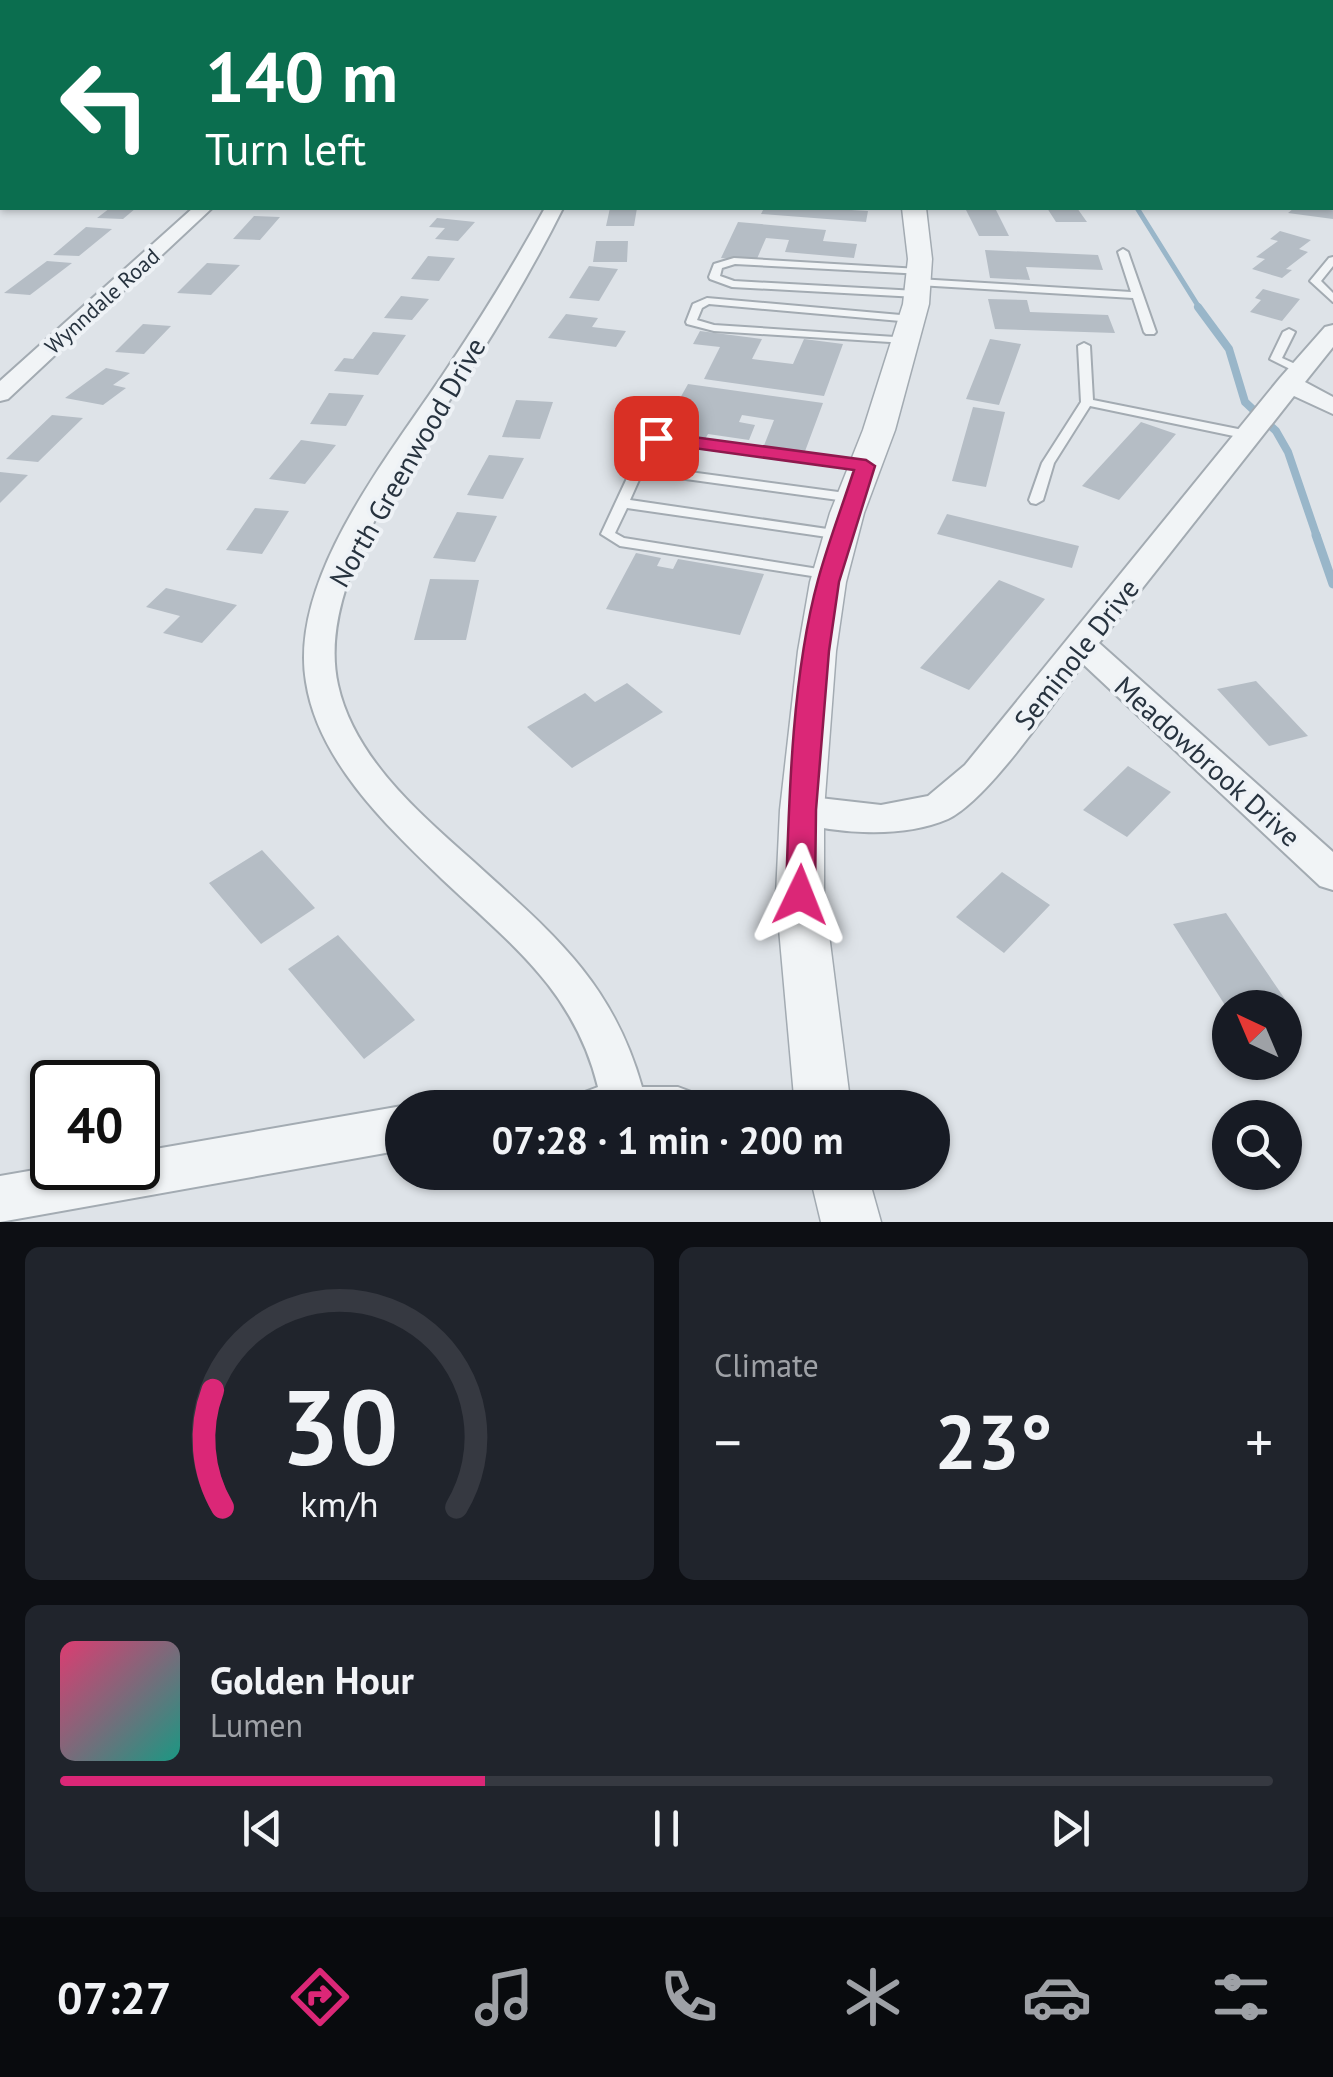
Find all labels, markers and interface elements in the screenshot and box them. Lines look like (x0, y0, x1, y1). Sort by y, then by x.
text: 140 m (205, 31, 398, 121)
icon: left (40, 40, 170, 170)
text: Turn left (205, 119, 366, 177)
street label: Wynndale Road (39, 242, 165, 360)
street label: North Greenwood Drive (320, 331, 494, 593)
pin (614, 396, 699, 481)
icon: arrive (629, 411, 684, 466)
street label: Seminole Drive (1005, 571, 1147, 737)
street label: Meadowbrook Drive (1107, 668, 1309, 854)
position arrow (748, 843, 852, 947)
north arrow (1212, 990, 1302, 1080)
map controls (1212, 990, 1302, 1190)
speed limit sign: 40 (30, 1060, 160, 1190)
button: search (1212, 1100, 1302, 1190)
text: 07:28 · 1 min · 200 m (492, 1115, 843, 1164)
text: Climate (714, 1344, 819, 1386)
text: 30 (281, 1359, 398, 1494)
text: 23° (935, 1393, 1052, 1490)
text: − (714, 1406, 742, 1477)
text: + (1245, 1406, 1273, 1477)
text: km/h (300, 1481, 379, 1527)
text: Golden Hour (210, 1655, 414, 1704)
text: Lumen (210, 1704, 303, 1746)
icon: previous (235, 1801, 290, 1856)
icon: pause (639, 1801, 694, 1856)
icon: next (1043, 1801, 1098, 1856)
icon: directions (285, 1962, 355, 2032)
icon: music (469, 1962, 539, 2032)
icon: phone (654, 1962, 724, 2032)
icon: climate (838, 1962, 908, 2032)
icon: car (1022, 1962, 1092, 2032)
icon: filters (1206, 1962, 1276, 2032)
text: 07:27 (57, 1968, 171, 2026)

